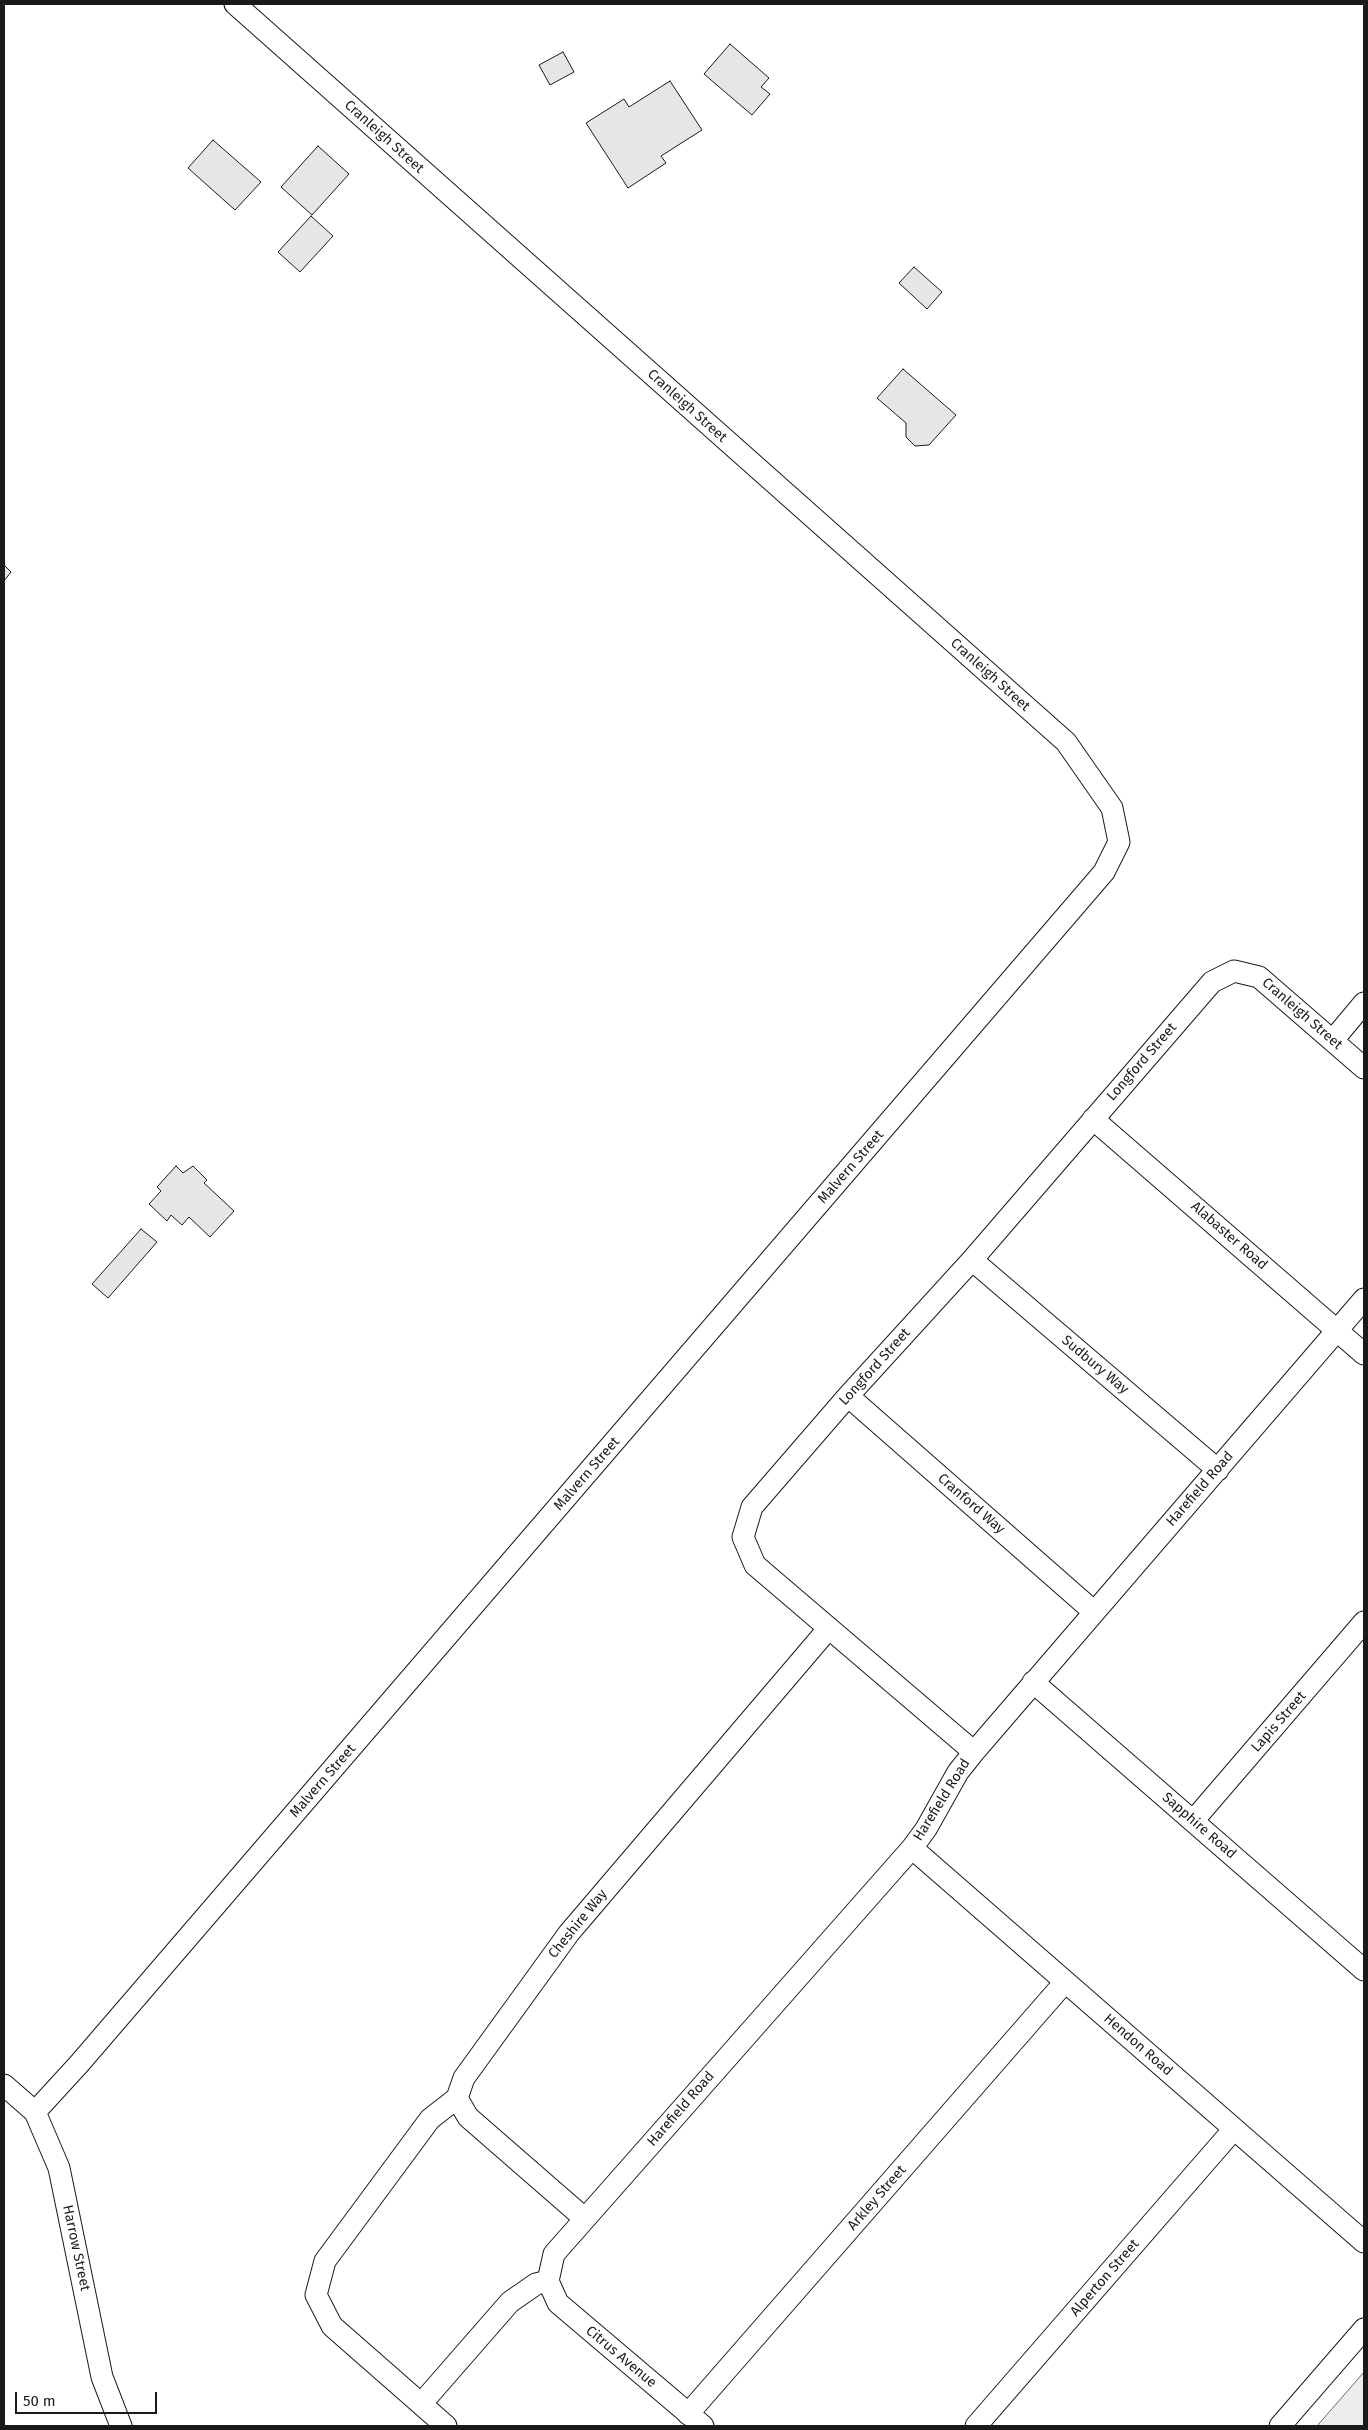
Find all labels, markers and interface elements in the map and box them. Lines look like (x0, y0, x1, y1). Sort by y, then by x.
street label: Cranleigh Street (341, 97, 427, 177)
street label: Cranleigh Street (644, 366, 730, 446)
street label: Cranleigh Street (947, 635, 1033, 715)
street label: Cranleigh Street (1258, 974, 1346, 1054)
street label: Longford Street (1103, 1019, 1181, 1105)
street label: Malvern Street (814, 1127, 888, 1207)
street label: Alabaster Road (1187, 1198, 1271, 1274)
street label: Longford Street (836, 1325, 914, 1409)
street label: Sudbury Way (1058, 1332, 1132, 1398)
street label: Malvern Street (550, 1434, 624, 1514)
street label: Harefield Road (1163, 1448, 1237, 1530)
street label: Cranford Way (934, 1470, 1008, 1538)
street label: Lapis Street (1248, 1688, 1310, 1756)
street label: Malvern Street (286, 1741, 360, 1821)
street label: Harefield Road (910, 1756, 974, 1844)
street label: Sapphire Road (1159, 1789, 1239, 1863)
street label: Cheshire Way (545, 1886, 611, 1962)
street label: Hendon Road (1100, 2010, 1176, 2080)
street label: Harefield Road (644, 2068, 718, 2150)
street label: Arkley Street (844, 2162, 910, 2234)
street label: Harrow Street (59, 2203, 93, 2293)
street label: Alperton Street (1067, 2236, 1143, 2320)
street label: Citrus Avenue (582, 2323, 660, 2391)
scale bar (18, 2382, 160, 2414)
text: 50 m (23, 2392, 56, 2410)

